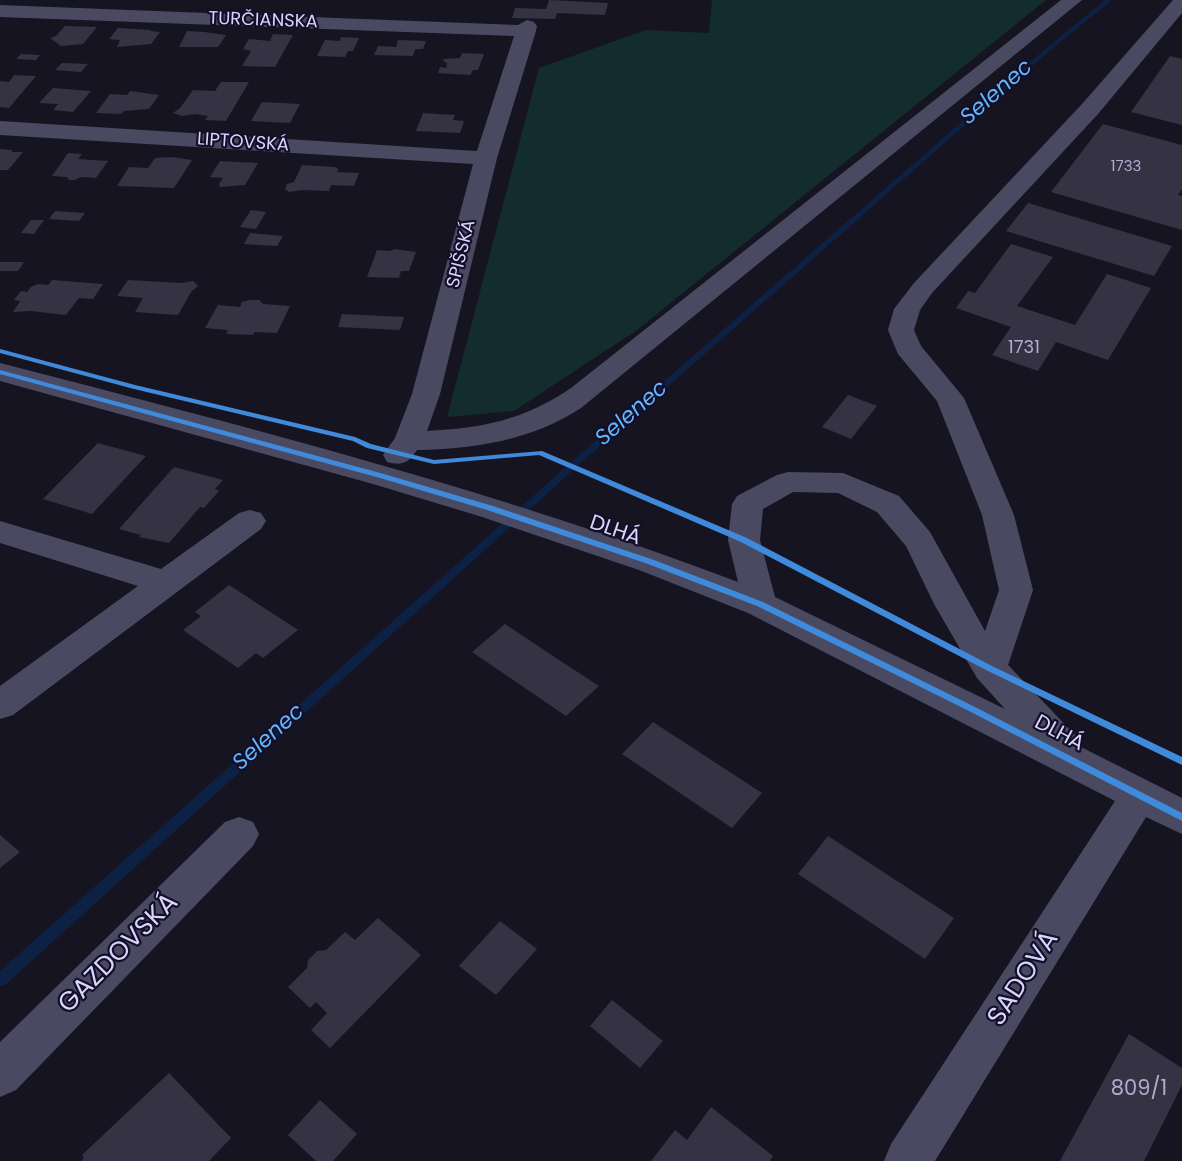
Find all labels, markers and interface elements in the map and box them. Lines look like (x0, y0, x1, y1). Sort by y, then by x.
street label: TURČIANSKA (208, 8, 318, 34)
water label: Selenec (956, 55, 1038, 131)
street label: LIPTOVSKÁ (196, 129, 290, 157)
house number: 1733 (1111, 158, 1141, 176)
street label: SPIŠSKÁ (443, 218, 481, 290)
house number: 1731 (1008, 337, 1040, 359)
water label: Selenec (591, 376, 673, 452)
street label: DLHÁ (586, 511, 644, 551)
water label: Selenec (228, 699, 310, 777)
street label: DLHÁ (1030, 711, 1088, 757)
street label: GAZDOVSKÁ (53, 888, 185, 1020)
street label: SADOVÁ (982, 926, 1066, 1032)
house number: 809/1 (1111, 1077, 1167, 1103)

